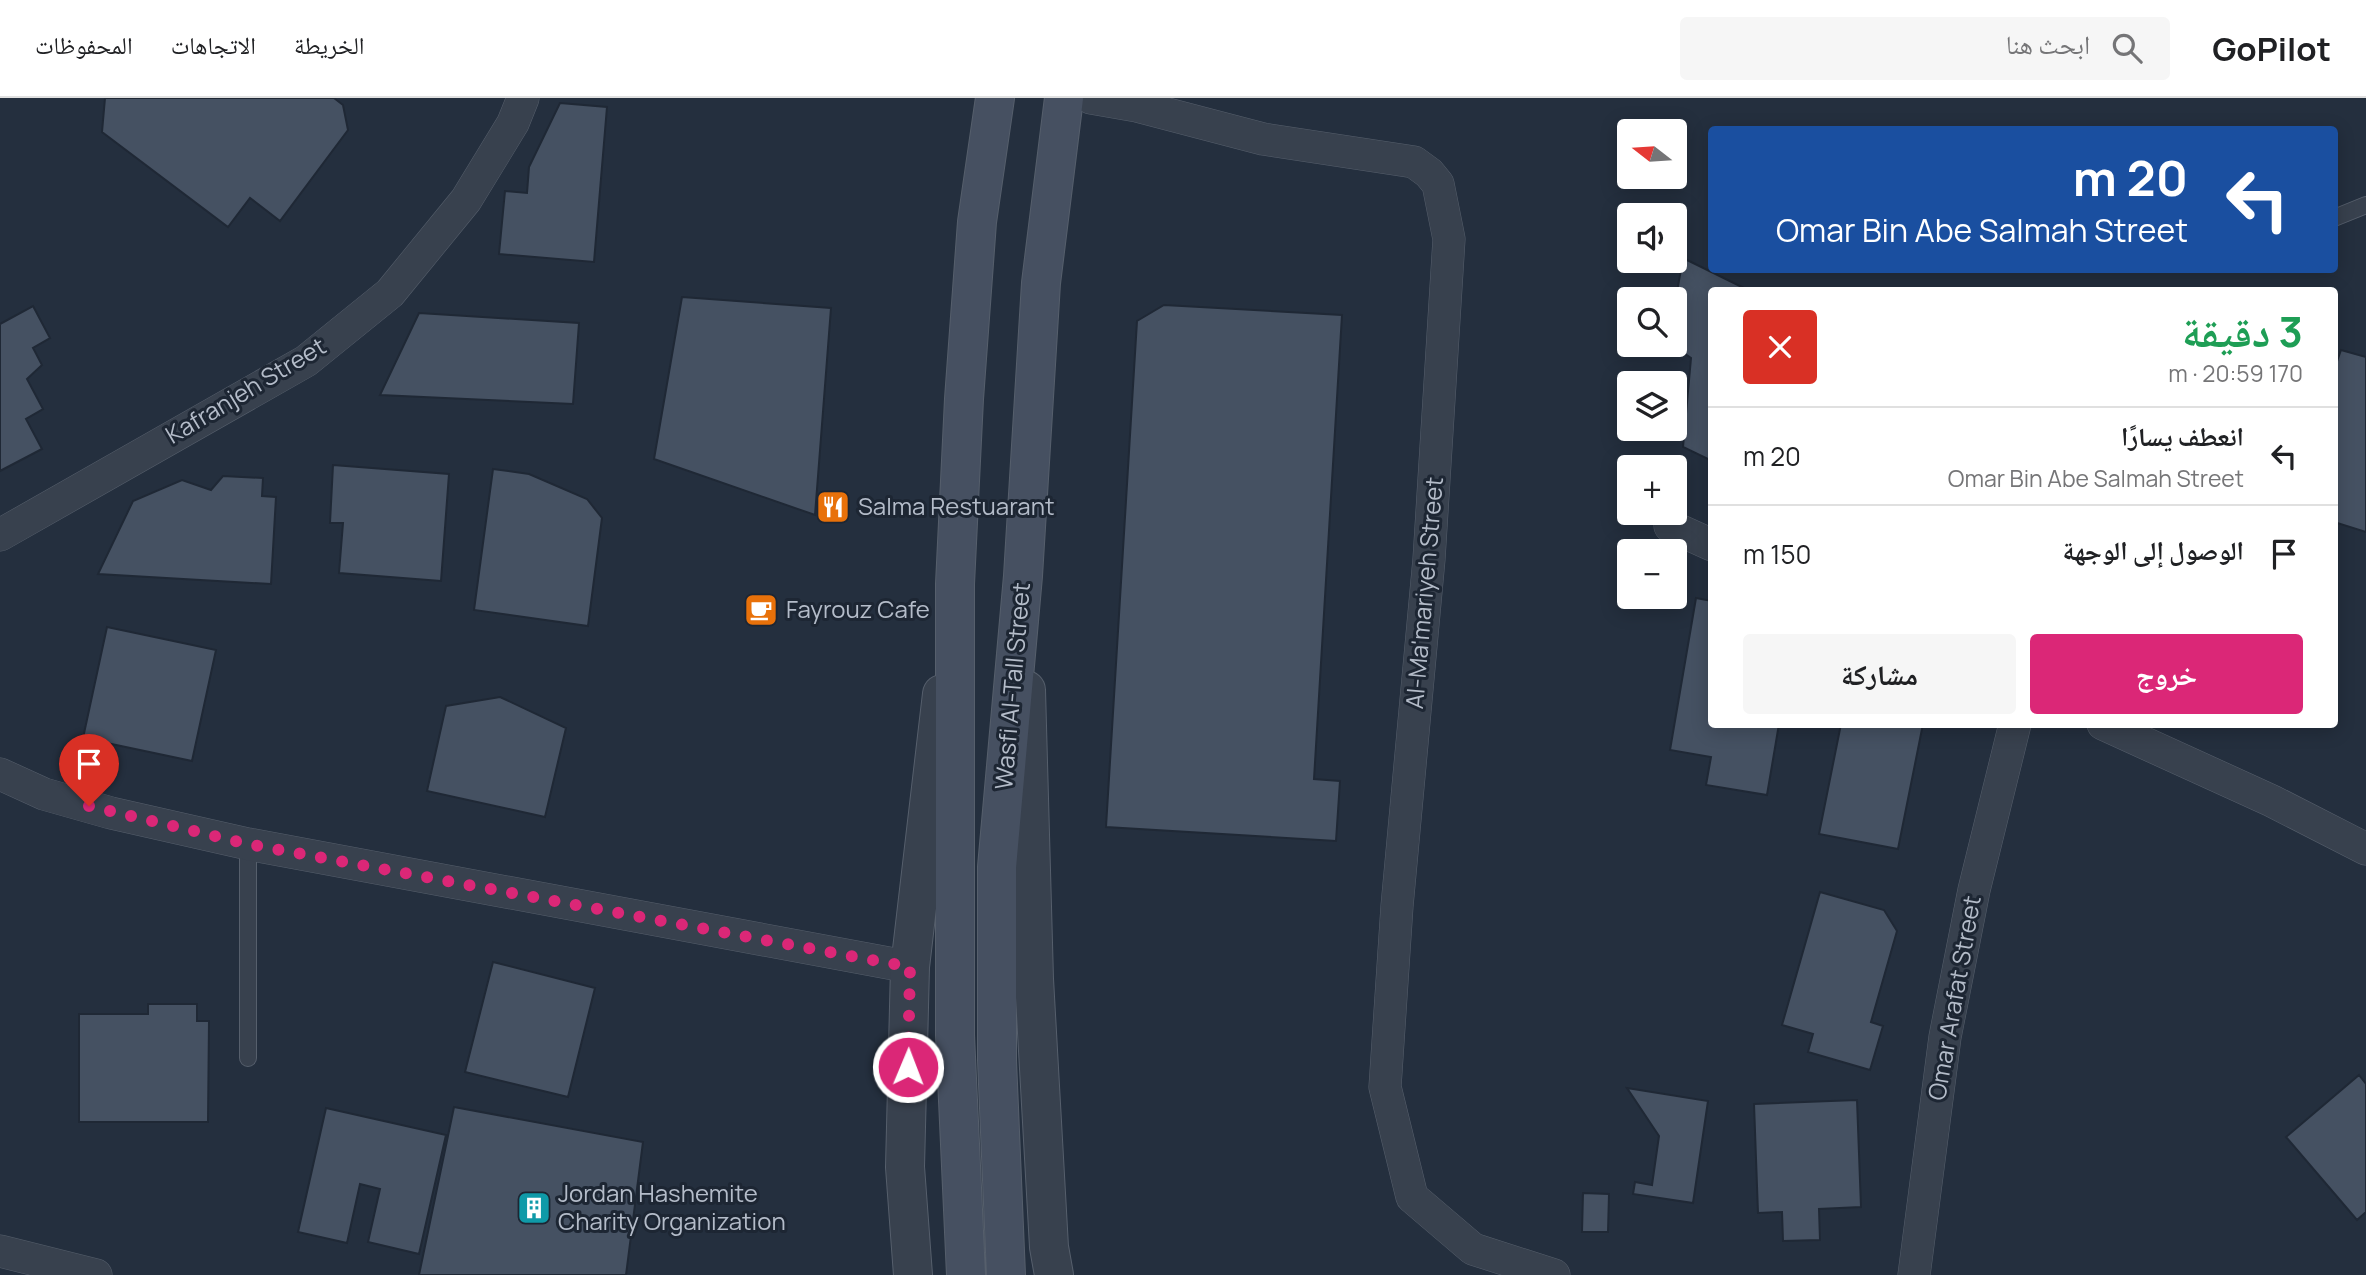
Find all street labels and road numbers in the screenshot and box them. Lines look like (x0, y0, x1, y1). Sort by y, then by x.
street label: Kafranjeh Street (159, 329, 331, 451)
street label: Al-Ma'mariyeh Street (1397, 476, 1450, 710)
street label: Wasfi Al-Tall Street (986, 581, 1037, 791)
street label: Omar Arafat Street (1919, 893, 1988, 1103)

